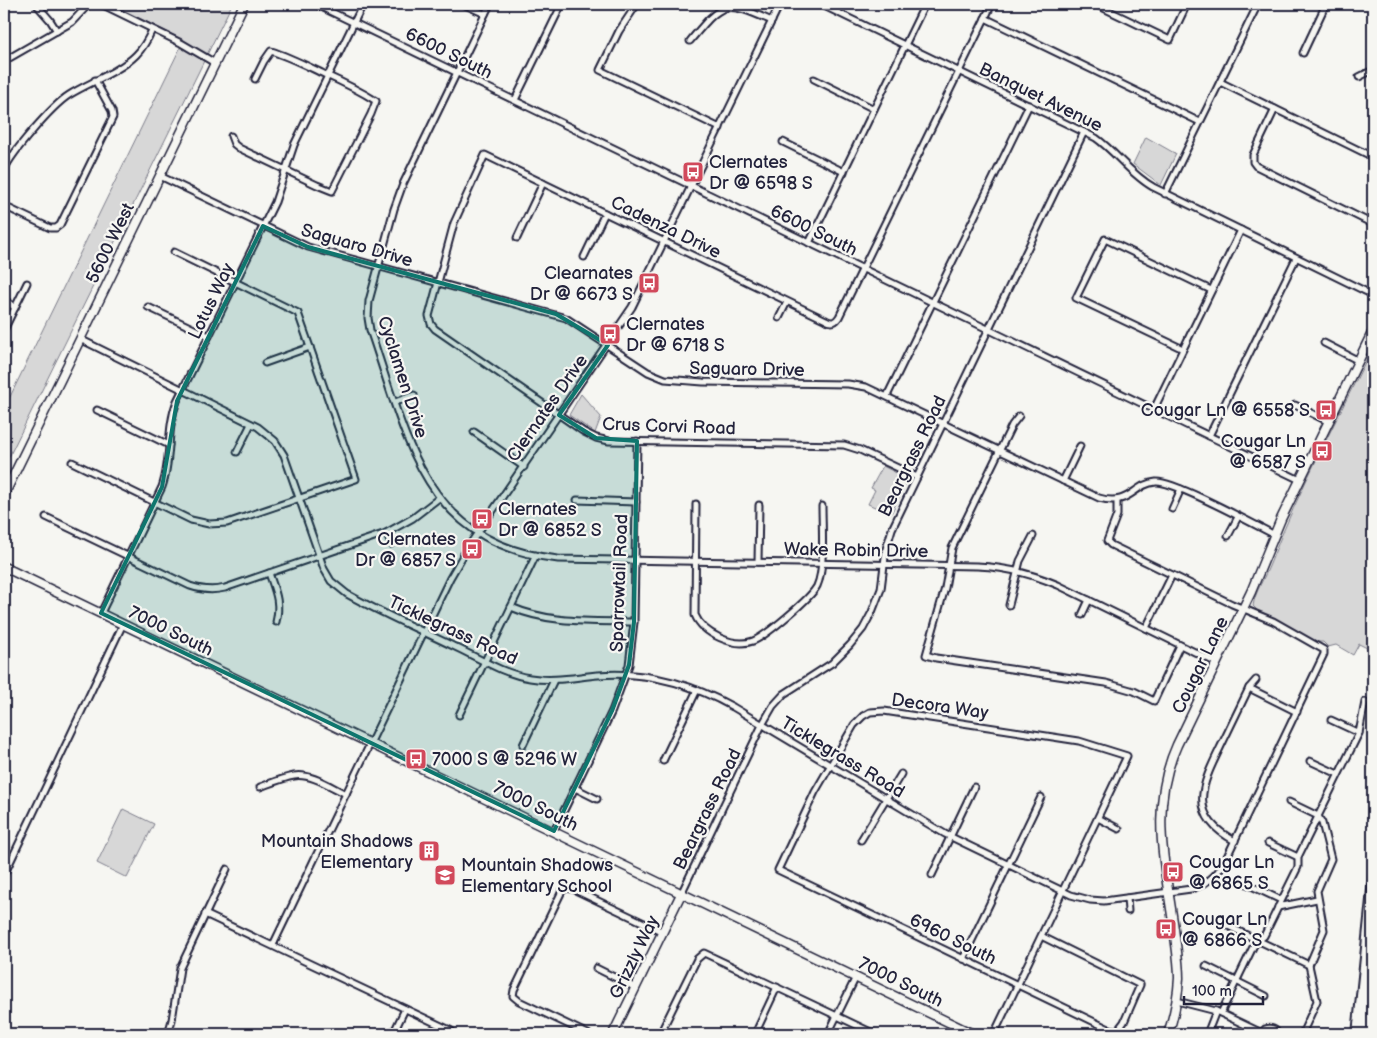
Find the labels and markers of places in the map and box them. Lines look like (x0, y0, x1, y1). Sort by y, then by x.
place label: Clernates Dr @ 6598 S (709, 152, 813, 194)
bus stop icon: Clernates Dr @ 6598 S (681, 160, 705, 184)
place label: Clearnates Dr @ 6673 S (530, 263, 633, 305)
bus stop icon: Clearnates Dr @ 6673 S (637, 271, 661, 295)
place label: Clernates Dr @ 6718 S (626, 314, 725, 356)
bus stop icon: Clernates Dr @ 6718 S (598, 322, 622, 346)
bus stop icon: Cougar Ln @ 6558 S (1314, 398, 1338, 422)
place label: Cougar Ln @ 6558 S (1141, 400, 1310, 421)
place label: Cougar Ln @ 6587 S (1221, 431, 1306, 473)
bus stop icon: Cougar Ln @ 6587 S (1310, 439, 1334, 463)
place label: Clernates Dr @ 6852 S (498, 499, 602, 541)
bus stop icon: Clernates Dr @ 6852 S (470, 507, 494, 531)
place label: Clernates Dr @ 6857 S (355, 529, 456, 571)
bus stop icon: Clernates Dr @ 6857 S (460, 537, 484, 561)
bus stop icon: 7000 S @ 5296 W (404, 747, 428, 771)
place label: 7000 S @ 5296 W (432, 749, 578, 770)
place label: Mountain Shadows Elementary (261, 831, 414, 873)
building icon: Mountain Shadows Elementary (417, 839, 441, 863)
place label: Cougar Ln @ 6865 S (1189, 852, 1274, 894)
place label: Mountain Shadows Elementary School (461, 855, 613, 897)
bus stop icon: Cougar Ln @ 6865 S (1161, 860, 1185, 884)
school or university icon: Mountain Shadows Elementary School (433, 863, 457, 887)
place label: Cougar Ln @ 6866 S (1182, 909, 1267, 951)
bus stop icon: Cougar Ln @ 6866 S (1154, 917, 1178, 941)

